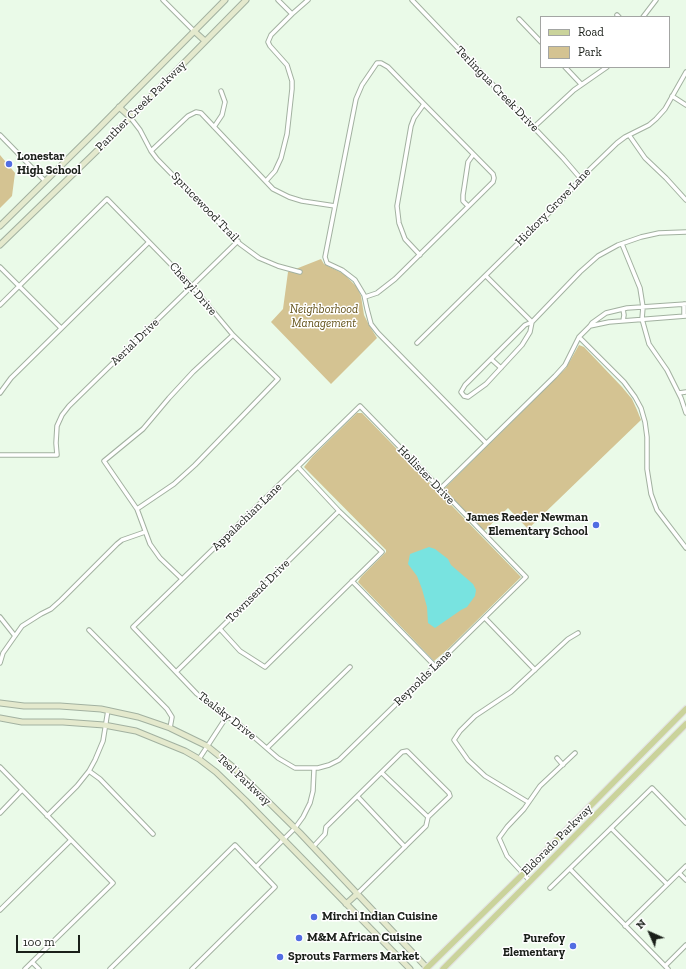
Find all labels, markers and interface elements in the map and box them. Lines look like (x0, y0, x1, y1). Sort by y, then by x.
legend (540, 16, 670, 68)
text: Road (578, 25, 604, 39)
street label: Terlingua Creek Drive (452, 43, 542, 135)
text: Park (578, 45, 602, 59)
street label: Panther Creek Parkway (93, 58, 189, 154)
place label: Lonestar High School (17, 150, 81, 178)
marker: Lonestar High School (4, 159, 14, 169)
street label: Hickory Grove Lane (512, 165, 594, 249)
street label: Sprucewood Trail (168, 169, 242, 245)
street label: Cheryl Drive (166, 260, 220, 318)
park label: Neighborhood Management (290, 303, 358, 331)
street label: Aerial Drive (108, 315, 162, 369)
street label: Hollister Drive (394, 443, 458, 507)
street label: Appalachian Lane (209, 480, 285, 554)
place label: James Reeder Newman Elementary School (466, 511, 588, 539)
marker: James Reeder Newman Elementary School (591, 520, 601, 530)
street label: Townsend Drive (223, 556, 293, 626)
street label: Reynolds Lane (391, 647, 455, 709)
street label: Tealsky Drive (195, 689, 259, 743)
street label: Teel Parkway (214, 751, 274, 809)
street label: Eldorado Parkway (519, 802, 595, 878)
place label: Mirchi Indian Cuisine (322, 910, 438, 924)
marker: Mirchi Indian Cuisine (309, 912, 319, 922)
north arrow (630, 913, 670, 953)
text: N (634, 917, 649, 932)
scale bar (18, 927, 82, 953)
place label: M&M African Cuisine (307, 931, 422, 945)
place label: Purefoy Elementary (503, 932, 565, 960)
marker: M&M African Cuisine (294, 933, 304, 943)
text: 100 m (23, 935, 55, 949)
marker: Purefoy Elementary (568, 941, 578, 951)
place label: Sprouts Farmers Market (288, 950, 419, 964)
marker: Sprouts Farmers Market (275, 952, 285, 962)

